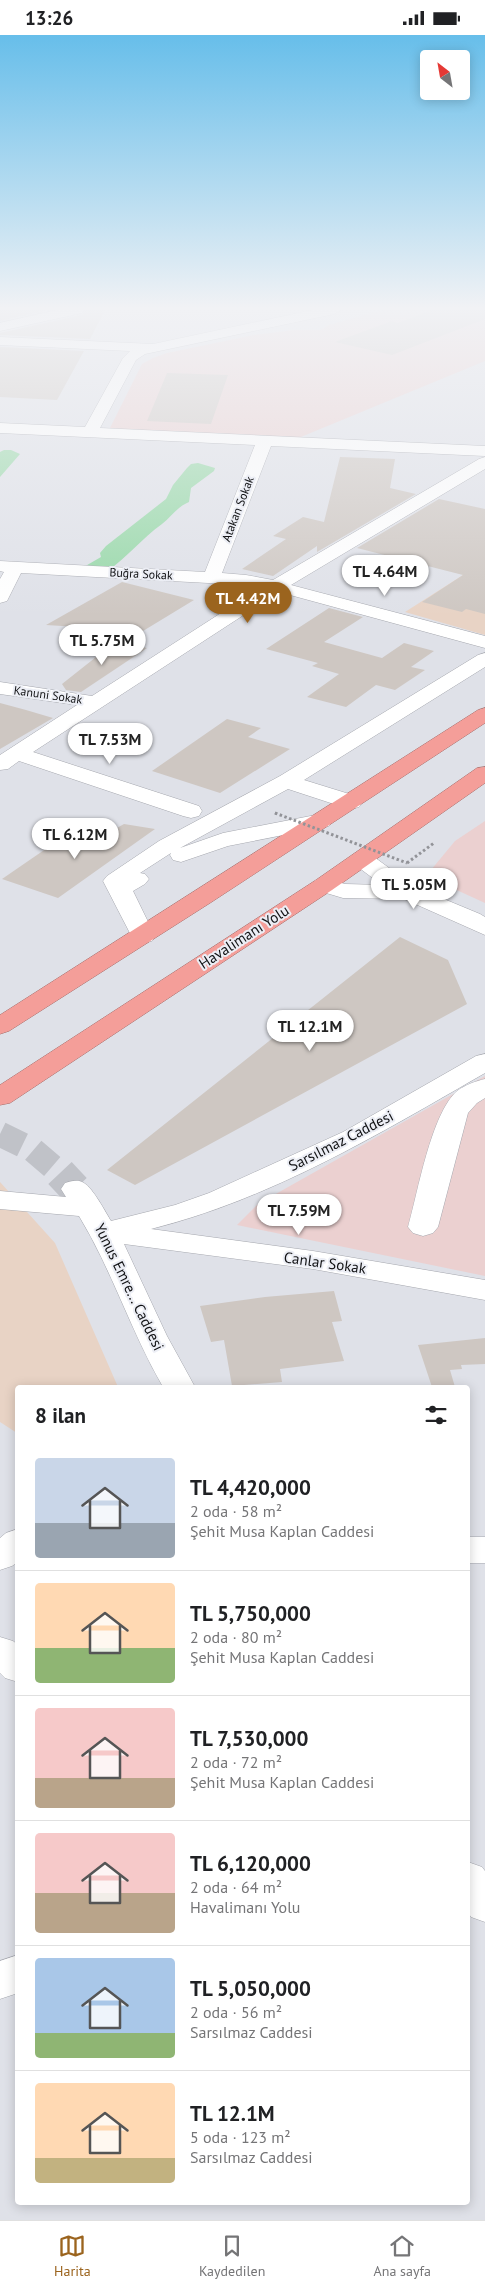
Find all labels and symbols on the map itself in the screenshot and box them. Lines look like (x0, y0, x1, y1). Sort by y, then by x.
north arrow (420, 50, 470, 100)
street label: Atakan Sokak (218, 474, 257, 544)
pin: TL 4.64M (333, 555, 437, 597)
street label: Buğra Sokak (109, 564, 173, 583)
pin: TL 4.42M (196, 581, 300, 624)
pin: TL 5.75M (50, 623, 154, 666)
street label: Kanuni Sokak (13, 682, 84, 707)
pin: TL 7.53M (58, 723, 162, 765)
pin: TL 6.12M (23, 817, 127, 860)
pin: TL 5.05M (362, 867, 466, 910)
street label: Havalimanı Yolu (195, 900, 292, 973)
pin: TL 12.1M (258, 1009, 362, 1052)
street label: Sarsılmaz Caddesi (285, 1106, 396, 1175)
pin: TL 7.59M (247, 1193, 351, 1236)
street label: Yunus Emre... Caddesi (90, 1220, 168, 1353)
street label: Canlar Sokak (283, 1247, 368, 1278)

